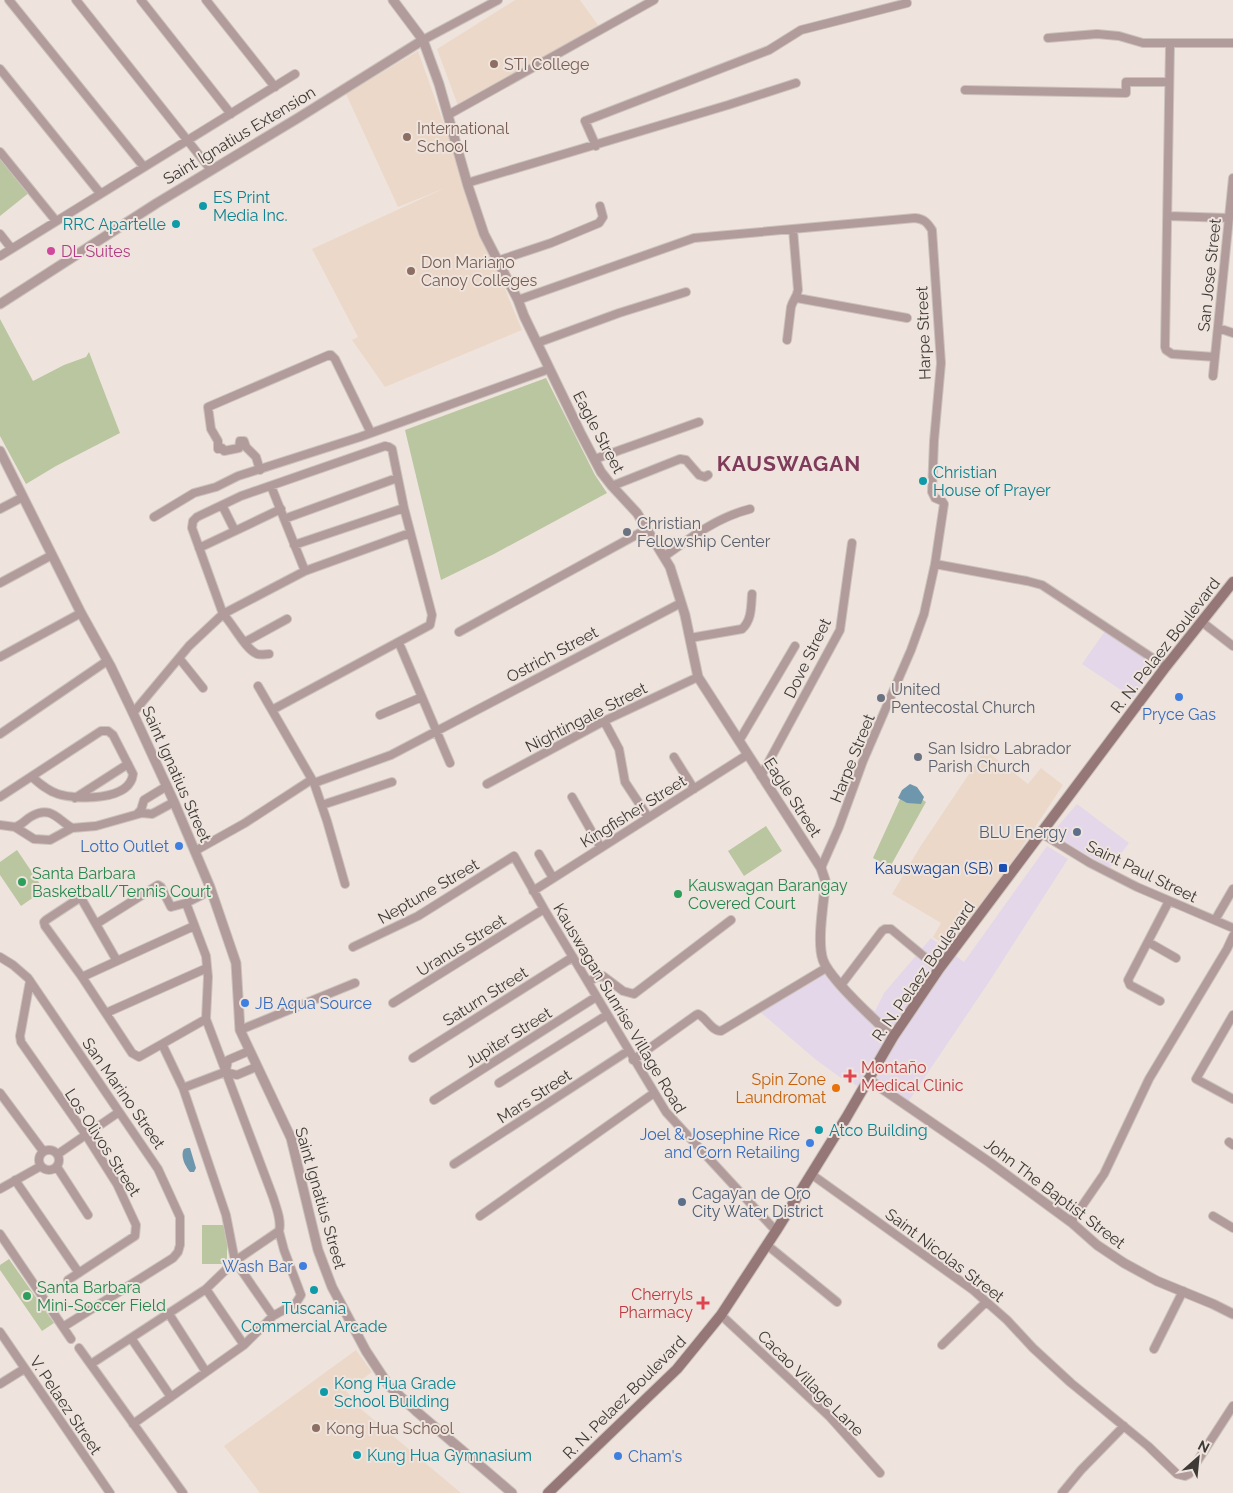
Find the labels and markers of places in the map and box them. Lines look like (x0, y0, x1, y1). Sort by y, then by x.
place label: STI College (504, 55, 589, 74)
marker: STI College (488, 58, 500, 70)
place label: International School (417, 119, 510, 156)
marker: International School (401, 131, 413, 143)
place label: ES Print Media Inc. (213, 188, 288, 225)
marker: ES Print Media Inc. (197, 200, 209, 212)
place label: RRC Apartelle (63, 215, 166, 234)
marker: RRC Apartelle (170, 218, 182, 230)
place label: DL Suites (61, 242, 131, 261)
marker: DL Suites (45, 245, 57, 257)
place label: Don Mariano Canoy Colleges (421, 253, 537, 290)
marker: Don Mariano Canoy Colleges (405, 265, 417, 277)
place label: Christian House of Prayer (933, 463, 1051, 500)
marker: Christian House of Prayer (917, 475, 929, 487)
place label: Christian Fellowship Center (637, 514, 771, 551)
marker: Christian Fellowship Center (621, 526, 633, 538)
place label: United Pentecostal Church (891, 680, 1035, 717)
marker: Pryce Gas (1173, 691, 1185, 703)
marker: United Pentecostal Church (875, 692, 887, 704)
place label: Pryce Gas (1142, 705, 1216, 724)
place label: San Isidro Labrador Parish Church (928, 739, 1072, 776)
marker: San Isidro Labrador Parish Church (912, 751, 924, 763)
place label: BLU Energy (979, 823, 1067, 842)
marker: BLU Energy (1071, 826, 1083, 838)
place label: Lotto Outlet (80, 837, 170, 856)
marker: Lotto Outlet (173, 840, 185, 852)
place label: Kauswagan (SB) (874, 859, 993, 878)
marker: Kauswagan (SB) (997, 862, 1009, 874)
place label: Santa Barbara Basketball/Tennis Court (32, 864, 212, 901)
marker: Santa Barbara Basketball/Tennis Court (16, 876, 28, 888)
place label: Kauswagan Barangay Covered Court (688, 876, 848, 913)
marker: Kauswagan Barangay Covered Court (672, 888, 684, 900)
place label: JB Aqua Source (255, 994, 372, 1013)
marker: JB Aqua Source (239, 997, 251, 1009)
place label: Montaño Medical Clinic (861, 1058, 964, 1095)
marker: Montaño Medical Clinic (843, 1069, 857, 1083)
place label: Spin Zone Laundromat (736, 1070, 827, 1107)
marker: Spin Zone Laundromat (830, 1082, 842, 1094)
place label: Atco Building (829, 1121, 928, 1140)
marker: Atco Building (813, 1124, 825, 1136)
place label: Joel & Josephine Rice and Corn Retailing (640, 1125, 800, 1162)
marker: Joel & Josephine Rice and Corn Retailing (804, 1137, 816, 1149)
place label: Cagayan de Oro City Water District (692, 1184, 824, 1221)
marker: Cagayan de Oro City Water District (676, 1196, 688, 1208)
place label: Wash Bar (222, 1257, 293, 1276)
marker: Wash Bar (297, 1260, 309, 1272)
place label: Santa Barbara Mini-Soccer Field (37, 1278, 166, 1315)
marker: Tuscania Commercial Arcade (308, 1284, 320, 1296)
place label: Cherryls Pharmacy (619, 1285, 693, 1322)
marker: Santa Barbara Mini-Soccer Field (21, 1290, 33, 1302)
marker: Cherryls Pharmacy (697, 1297, 709, 1309)
place label: Tuscania Commercial Arcade (241, 1299, 387, 1336)
place label: Kong Hua Grade School Building (334, 1374, 456, 1411)
marker: Kong Hua Grade School Building (318, 1386, 330, 1398)
place label: Kong Hua School (326, 1419, 455, 1438)
marker: Kong Hua School (310, 1422, 322, 1434)
place label: Kung Hua Gymnasium (367, 1446, 532, 1465)
place label: Cham's (628, 1447, 683, 1466)
marker: Kung Hua Gymnasium (351, 1449, 363, 1461)
marker: Cham's (612, 1450, 624, 1462)

